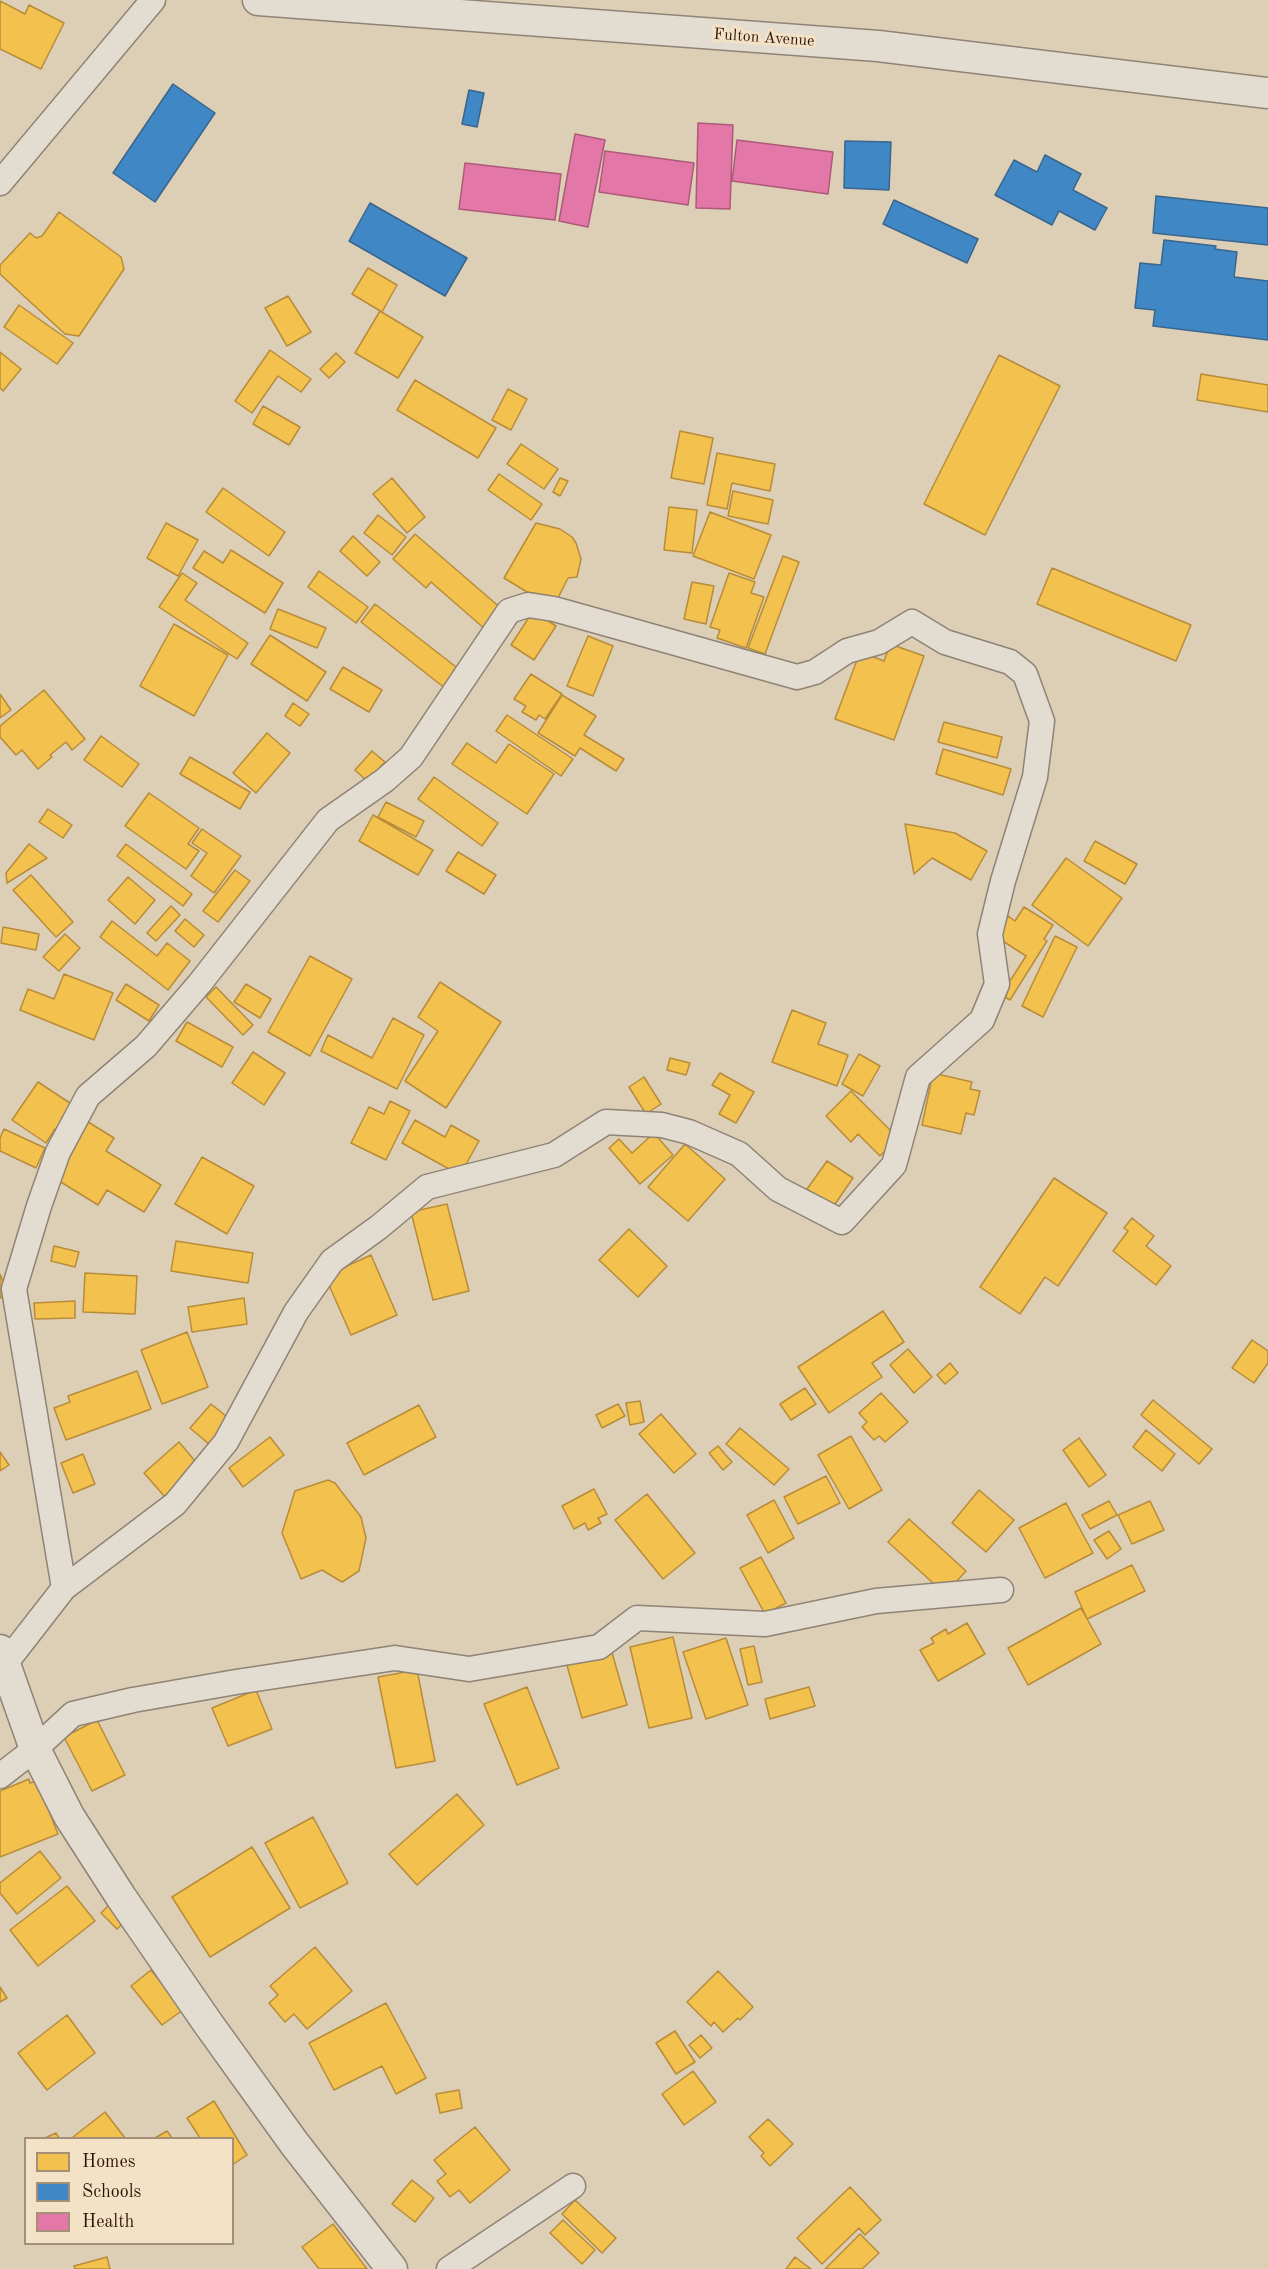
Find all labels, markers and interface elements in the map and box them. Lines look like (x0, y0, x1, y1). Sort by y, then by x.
street label: Fulton Avenue (713, 25, 815, 51)
legend (24, 2137, 234, 2245)
text: Homes (82, 2153, 136, 2171)
text: Schools (82, 2183, 141, 2201)
text: Health (82, 2213, 134, 2231)

